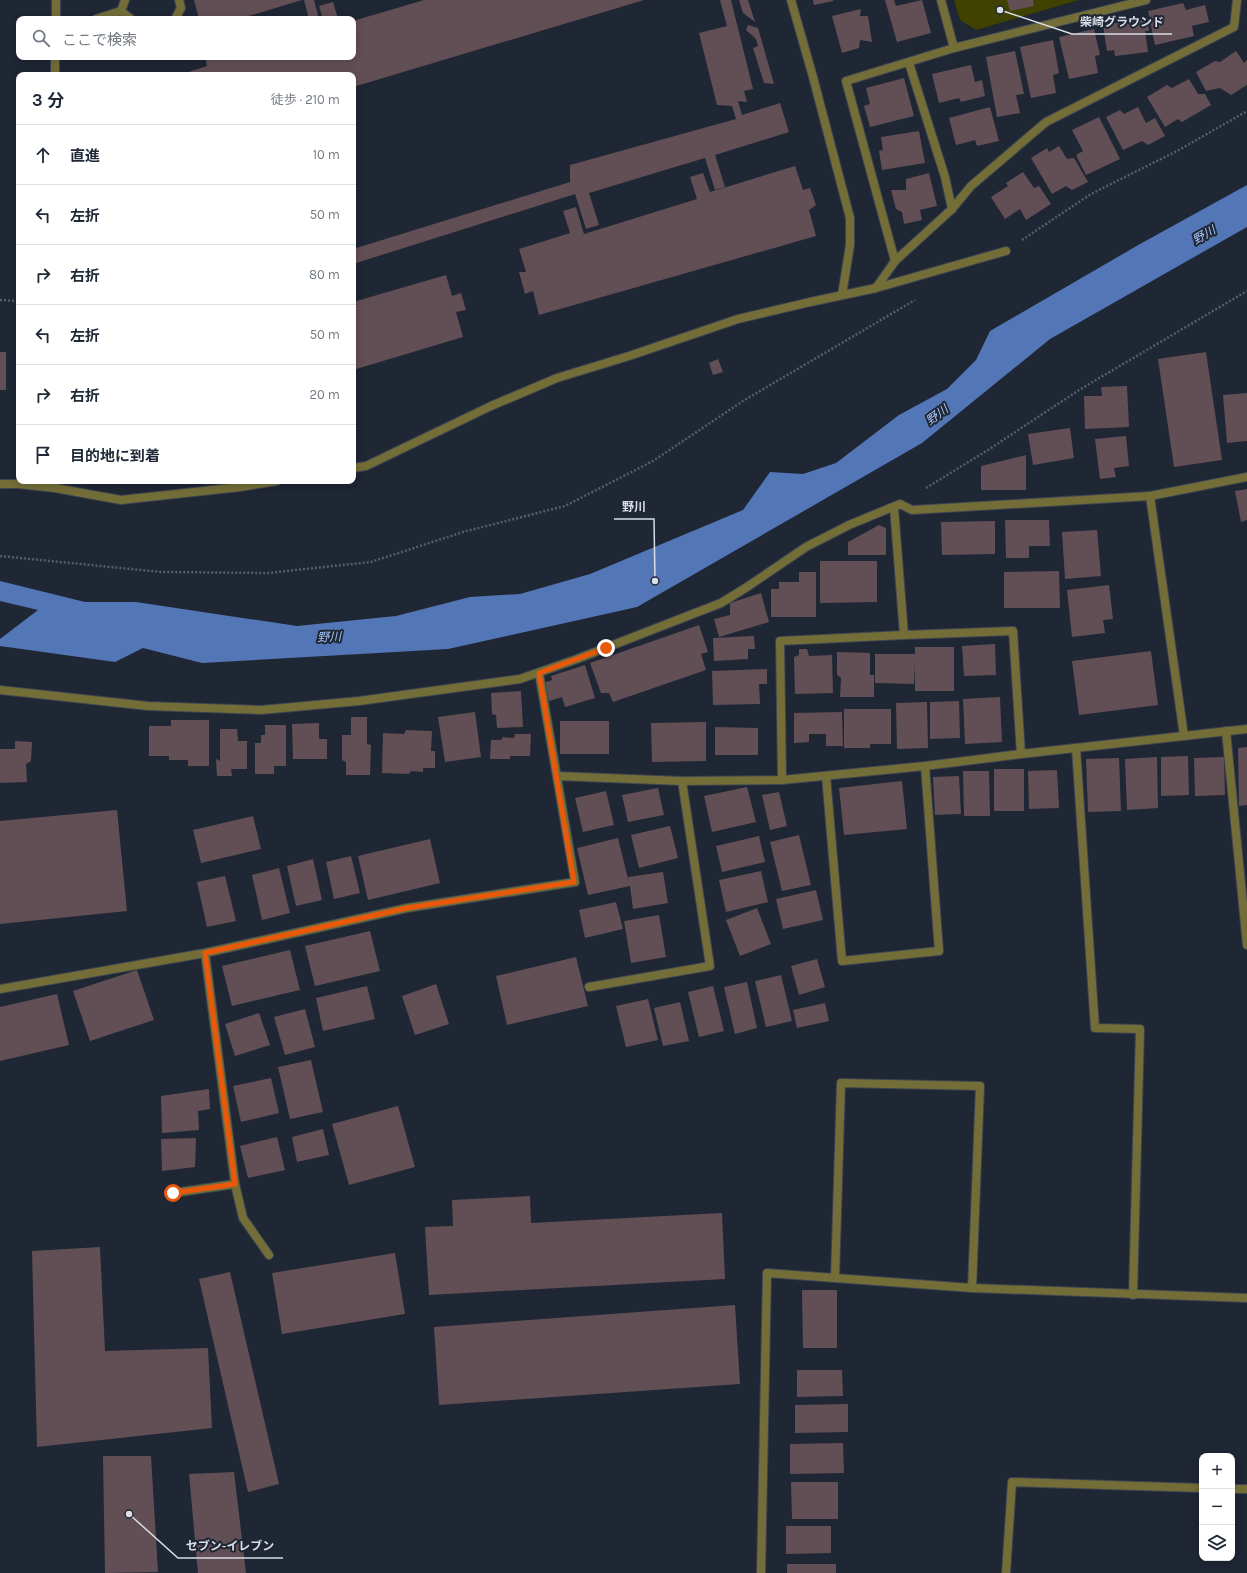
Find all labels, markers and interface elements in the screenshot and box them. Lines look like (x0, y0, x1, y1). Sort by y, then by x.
callout: 柴崎グラウンド (1072, 10, 1172, 34)
text: 柴崎グラウンド (1080, 15, 1164, 29)
search box (16, 16, 356, 60)
icon: search (30, 27, 52, 49)
text: ここで検索 (62, 31, 137, 49)
text: 3 分 (32, 90, 64, 110)
text: 徒歩 · 210 m (271, 92, 340, 107)
icon: ahead (32, 144, 54, 166)
text: 直進 (70, 147, 100, 165)
text: 10 m (313, 147, 340, 162)
icon: left (32, 204, 54, 226)
text: 左折 (70, 207, 100, 225)
text: 50 m (310, 207, 340, 222)
water label: 野川 (1190, 222, 1220, 247)
icon: right (32, 264, 54, 286)
text: 右折 (70, 267, 100, 285)
text: 80 m (309, 267, 340, 282)
icon: left (32, 324, 54, 346)
text: 左折 (70, 327, 100, 345)
text: 50 m (310, 327, 340, 342)
icon: right (32, 384, 54, 406)
text: 右折 (70, 387, 100, 405)
text: 20 m (310, 387, 340, 402)
water label: 野川 (923, 401, 952, 428)
icon: arrive (32, 444, 54, 466)
text: 目的地に到着 (70, 447, 160, 465)
callout: 野川 (614, 495, 654, 519)
text: 野川 (622, 500, 646, 514)
water label: 野川 (317, 630, 343, 644)
route end (597, 639, 615, 657)
route start (164, 1184, 182, 1202)
map controls (1199, 1453, 1235, 1561)
button: + (1199, 1453, 1235, 1489)
button: − (1199, 1489, 1235, 1525)
button: layers (1199, 1525, 1235, 1561)
callout: セブン-イレブン (178, 1534, 283, 1558)
text: セブン-イレブン (186, 1539, 274, 1553)

